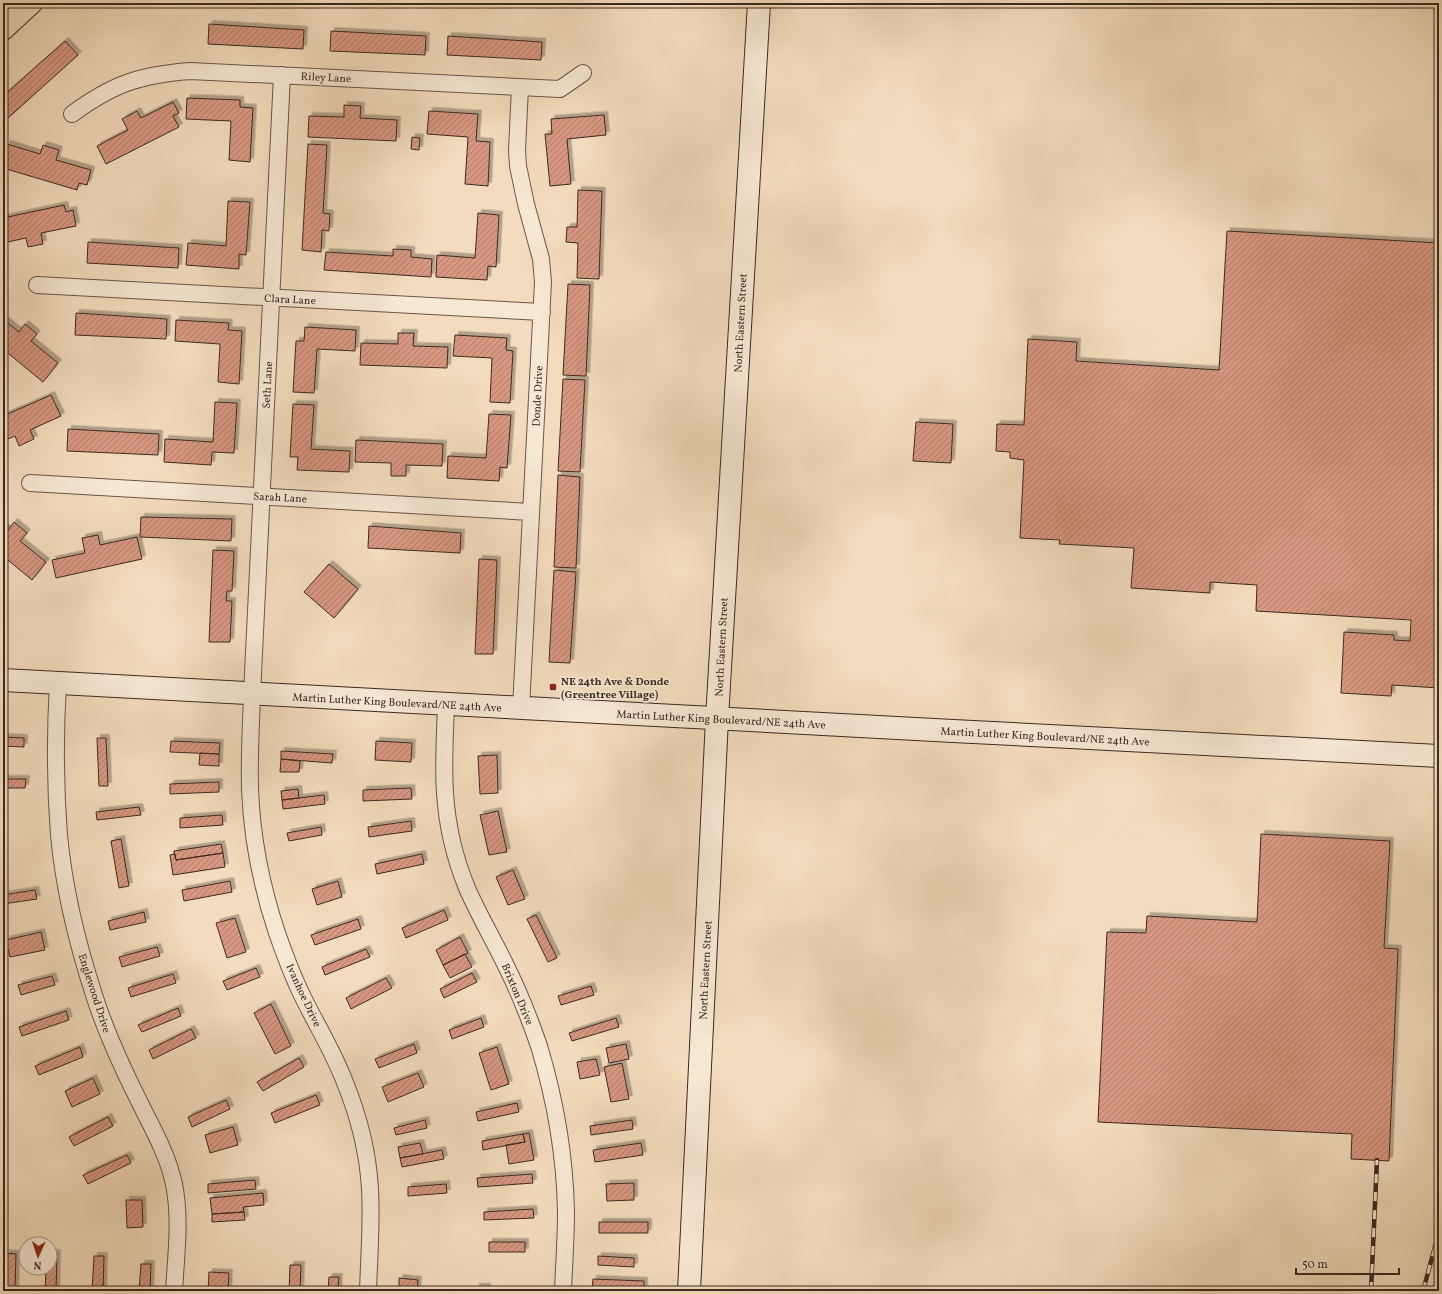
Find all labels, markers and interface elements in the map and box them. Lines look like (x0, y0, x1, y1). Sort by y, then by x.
street label: Riley Lane (300, 70, 352, 87)
street label: North Eastern Street (731, 273, 752, 373)
street label: Clara Lane (264, 292, 316, 309)
street label: Seth Lane (260, 361, 277, 409)
street label: Donde Drive (529, 365, 548, 427)
street label: Sarah Lane (253, 490, 307, 507)
street label: North Eastern Street (712, 597, 733, 697)
place label: NE 24th Ave & Donde (Greentree Village) (561, 675, 669, 703)
marker: NE 24th Ave & Donde (Greentree Village) (548, 682, 558, 692)
street label: Martin Luther King Boulevard/NE 24th Ave (292, 691, 502, 716)
street label: Martin Luther King Boulevard/NE 24th Ave (616, 708, 826, 733)
street label: Martin Luther King Boulevard/NE 24th Ave (940, 725, 1150, 750)
street label: North Eastern Street (696, 920, 717, 1020)
street label: Englewood Drive (74, 952, 113, 1035)
street label: Ivanhoe Drive (281, 961, 324, 1030)
street label: Brixton Drive (497, 961, 536, 1028)
north arrow (18, 1236, 58, 1276)
scale bar (1296, 1250, 1399, 1276)
text: N (33, 1257, 42, 1272)
text: 50 m (1302, 1257, 1328, 1273)

